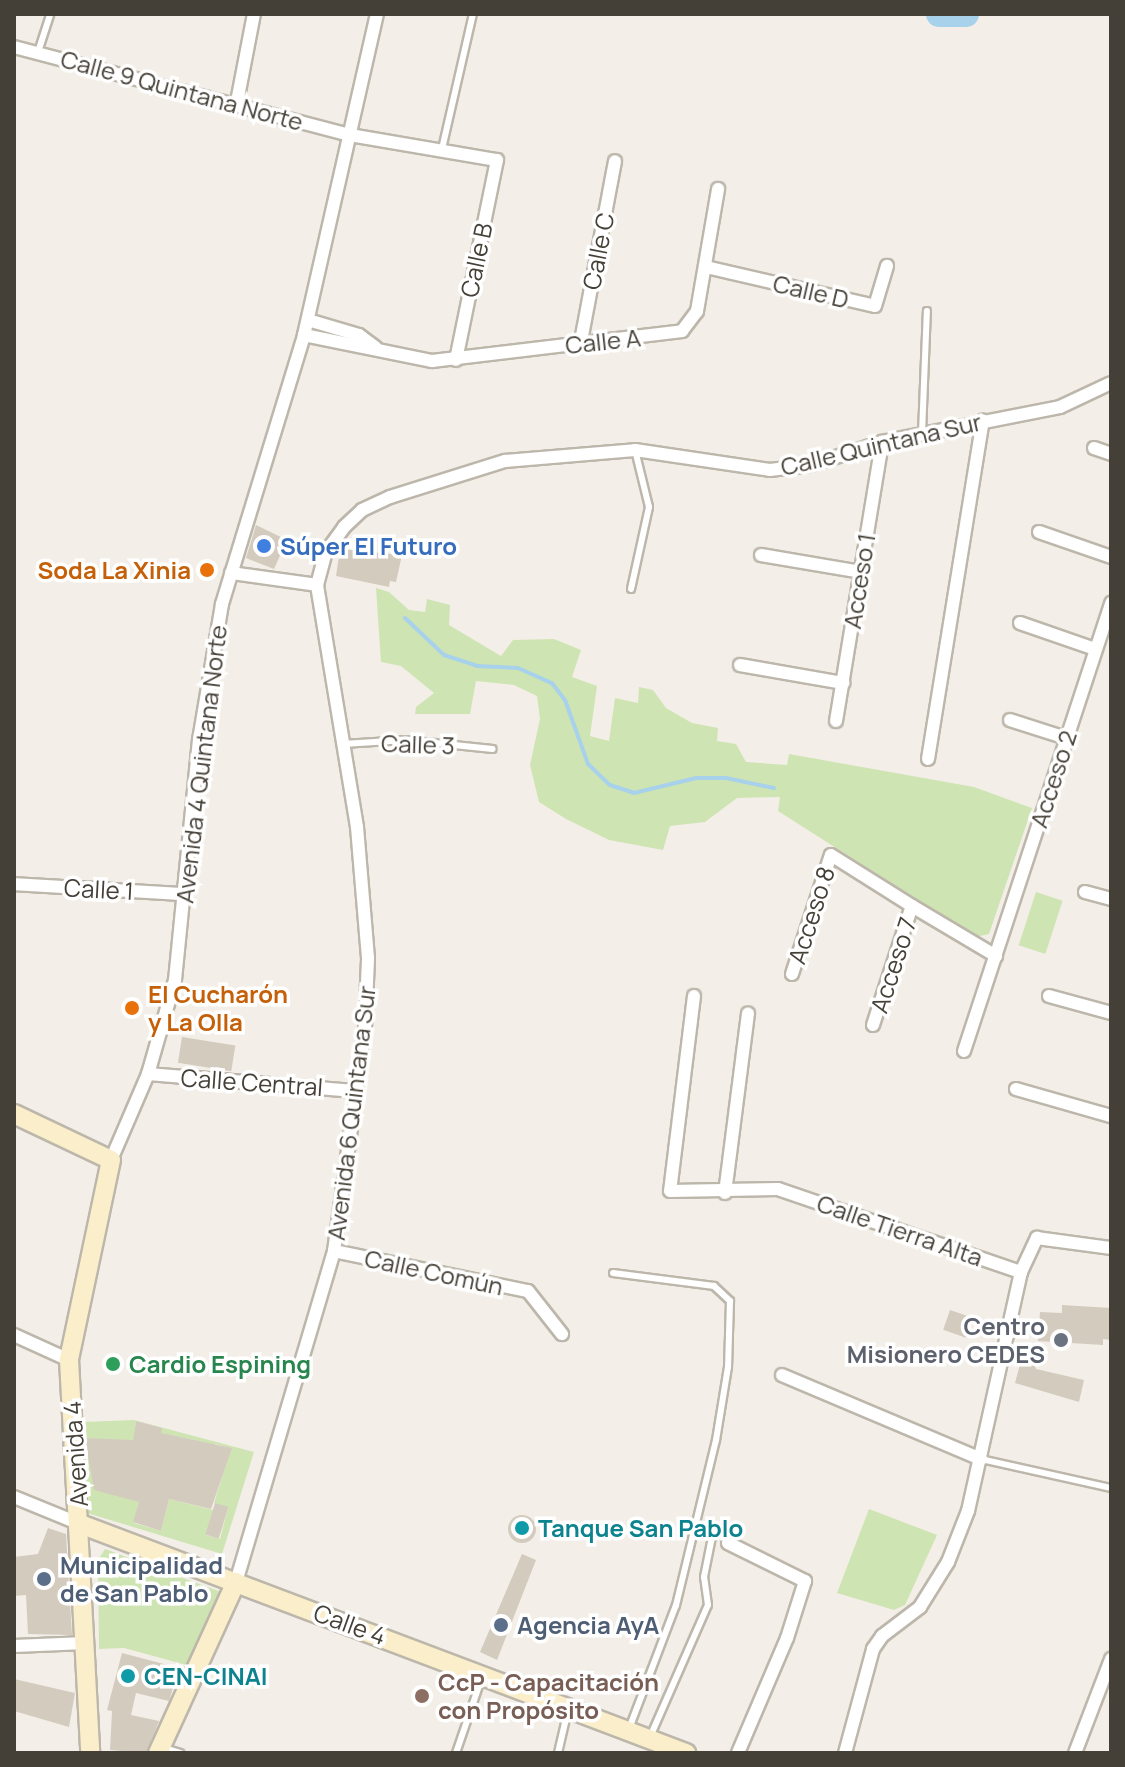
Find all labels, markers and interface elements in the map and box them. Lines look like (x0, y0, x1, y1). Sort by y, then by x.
street label: Calle 9 Quintana Norte (58, 44, 306, 136)
street label: Calle C (576, 210, 620, 292)
street label: Calle B (454, 220, 498, 300)
street label: Calle D (770, 268, 852, 314)
street label: Calle A (564, 323, 642, 359)
street label: Calle Quintana Sur (778, 407, 984, 481)
street label: Acceso 1 (837, 531, 881, 631)
place label: Súper El Futuro (280, 532, 457, 560)
marker: Súper El Futuro (255, 537, 273, 555)
place label: Soda La Xinia (37, 556, 191, 584)
marker: Soda La Xinia (198, 561, 216, 579)
street label: Avenida 4 Quintana Norte (170, 623, 232, 905)
street label: Acceso 2 (1024, 727, 1082, 831)
street label: Calle 3 (381, 728, 455, 760)
street label: Acceso 8 (782, 863, 840, 967)
street label: Calle 1 (63, 873, 135, 905)
street label: Acceso 7 (864, 914, 922, 1016)
place label: El Cucharón y La Olla (148, 980, 288, 1036)
street label: Avenida 6 Quintana Sur (321, 984, 381, 1242)
marker: El Cucharón y La Olla (123, 999, 141, 1017)
street label: Calle Central (180, 1063, 324, 1101)
street label: Calle Tierra Alta (813, 1188, 987, 1272)
street label: Calle Común (362, 1243, 506, 1301)
place label: Centro Misionero CEDES (847, 1312, 1045, 1368)
marker: Centro Misionero CEDES (1052, 1331, 1070, 1349)
place label: Cardio Espining (129, 1350, 311, 1378)
marker: Cardio Espining (104, 1355, 122, 1373)
street label: Avenida 4 (57, 1400, 93, 1508)
place label: Tanque San Pablo (538, 1514, 743, 1542)
marker: Tanque San Pablo (513, 1519, 531, 1537)
place label: Municipalidad de San Pablo (60, 1551, 223, 1607)
marker: Municipalidad de San Pablo (35, 1570, 53, 1588)
street label: Calle 4 (310, 1598, 390, 1650)
place label: Agencia AyA (517, 1611, 659, 1639)
marker: Agencia AyA (492, 1616, 510, 1634)
place label: CEN-CINAI (144, 1662, 268, 1690)
marker: CEN-CINAI (119, 1667, 137, 1685)
place label: CcP - Capacitación con Propósito (438, 1668, 659, 1724)
marker: CcP - Capacitación con Propósito (413, 1687, 431, 1705)

